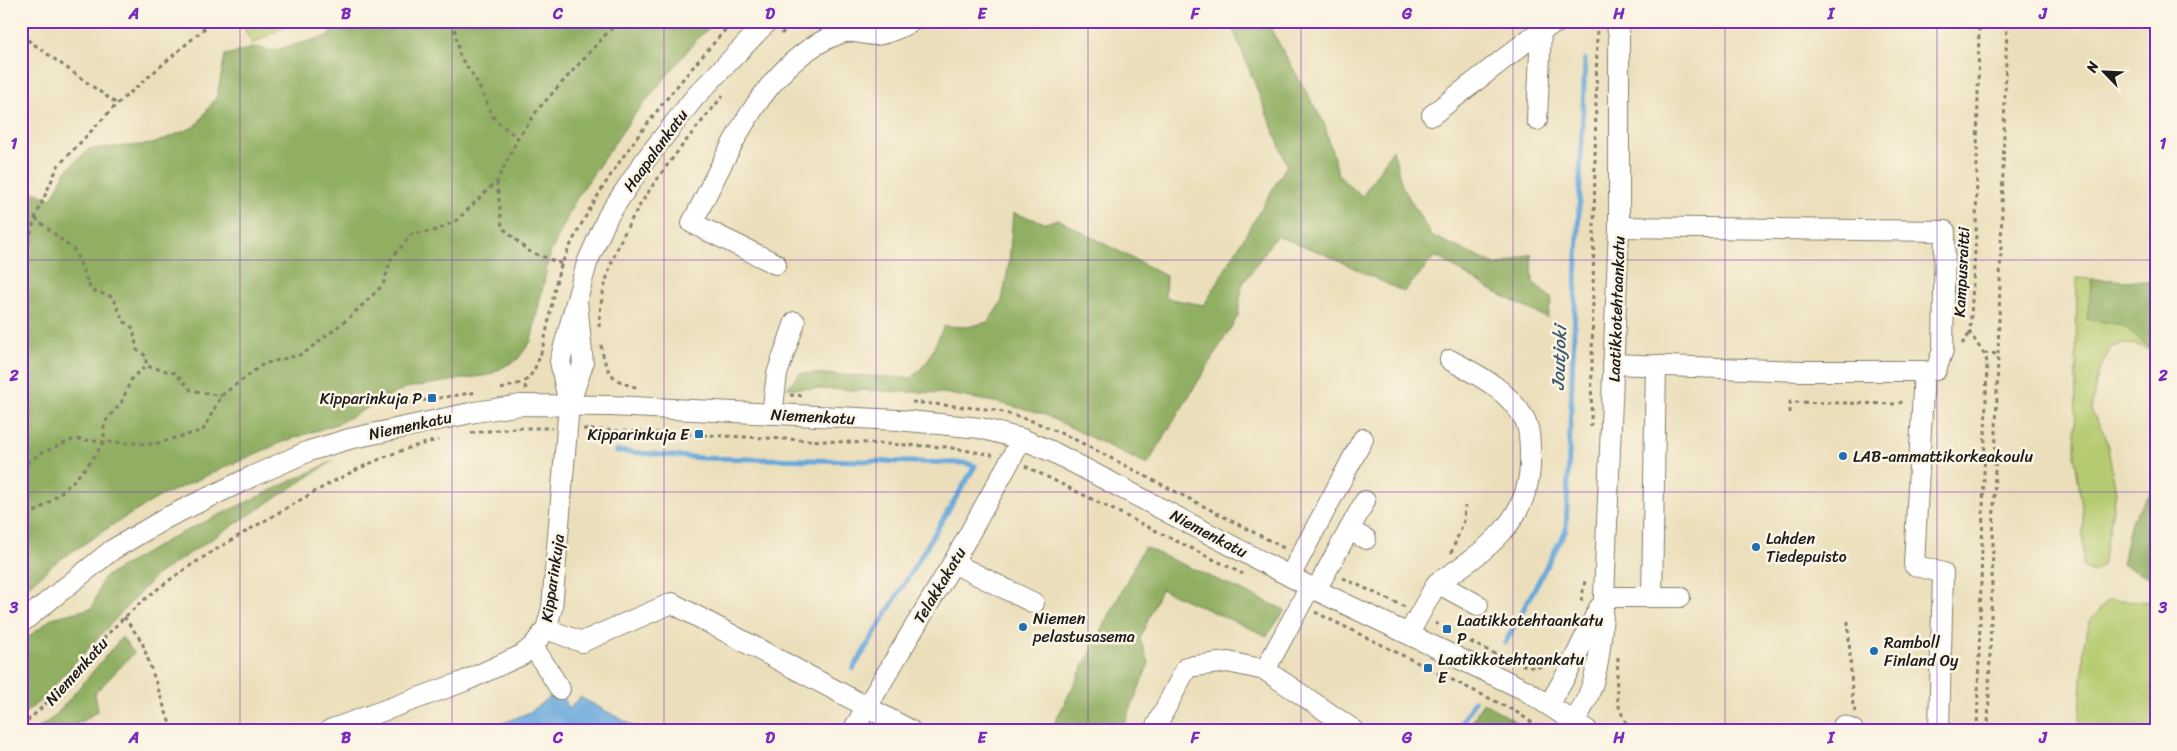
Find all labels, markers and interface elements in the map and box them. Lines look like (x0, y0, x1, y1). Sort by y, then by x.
text: A (128, 0, 139, 28)
text: B (341, 0, 352, 28)
text: C (552, 0, 564, 28)
text: D (765, 0, 775, 28)
text: E (978, 0, 988, 28)
text: F (1190, 0, 1201, 28)
text: G (1401, 0, 1413, 28)
text: H (1612, 0, 1625, 28)
text: I (1827, 0, 1836, 28)
text: J (2038, 0, 2048, 28)
north arrow (2080, 48, 2130, 98)
text: N (2079, 57, 2106, 77)
street label: Haapalankatu (615, 102, 696, 198)
text: 1 (11, 129, 18, 158)
text: 1 (2160, 129, 2167, 158)
street label: Kampusraitti (1945, 226, 1978, 318)
street label: Laatikkotehtaankatu (1599, 235, 1634, 383)
water label: Joutjoki (1542, 321, 1576, 391)
text: 2 (8, 361, 19, 390)
text: 2 (2157, 361, 2168, 390)
place label: Kipparinkuja P (320, 384, 422, 413)
marker: Kipparinkuja P (426, 392, 438, 404)
street label: Niemenkatu (770, 400, 856, 433)
street label: Niemenkatu (366, 402, 455, 448)
place label: Kipparinkuja E (588, 420, 690, 449)
marker: Kipparinkuja E (693, 428, 705, 440)
place label: LAB-ammattikorkeakoulu (1853, 442, 2034, 471)
marker: LAB-ammattikorkeakoulu (1837, 450, 1849, 462)
street label: Niemenkatu (1165, 501, 1253, 566)
place label: Lahden Tiedepuisto (1766, 524, 1847, 571)
street label: Kipparinkuja (532, 531, 573, 624)
street label: Telakkakatu (905, 541, 974, 629)
marker: Lahden Tiedepuisto (1750, 541, 1762, 553)
text: 3 (9, 593, 19, 622)
text: 3 (2158, 593, 2168, 622)
place label: Niemen pelastusasema (1032, 604, 1135, 651)
place label: Laatikkotehtaankatu P (1457, 606, 1604, 653)
marker: Niemen pelastusasema (1017, 621, 1029, 633)
marker: Laatikkotehtaankatu P (1441, 623, 1453, 635)
place label: Ramboll Finland Oy (1884, 628, 1959, 675)
street label: Niemenkatu (37, 630, 116, 712)
place label: Laatikkotehtaankatu E (1438, 645, 1585, 692)
marker: Ramboll Finland Oy (1868, 645, 1880, 657)
marker: Laatikkotehtaankatu E (1422, 662, 1434, 674)
text: A (128, 723, 139, 751)
text: B (341, 723, 352, 751)
text: C (552, 723, 564, 751)
text: D (765, 723, 775, 751)
text: E (978, 723, 988, 751)
text: F (1190, 723, 1201, 751)
text: G (1401, 723, 1413, 751)
text: H (1612, 723, 1625, 751)
text: I (1827, 723, 1836, 751)
text: J (2038, 723, 2048, 751)

